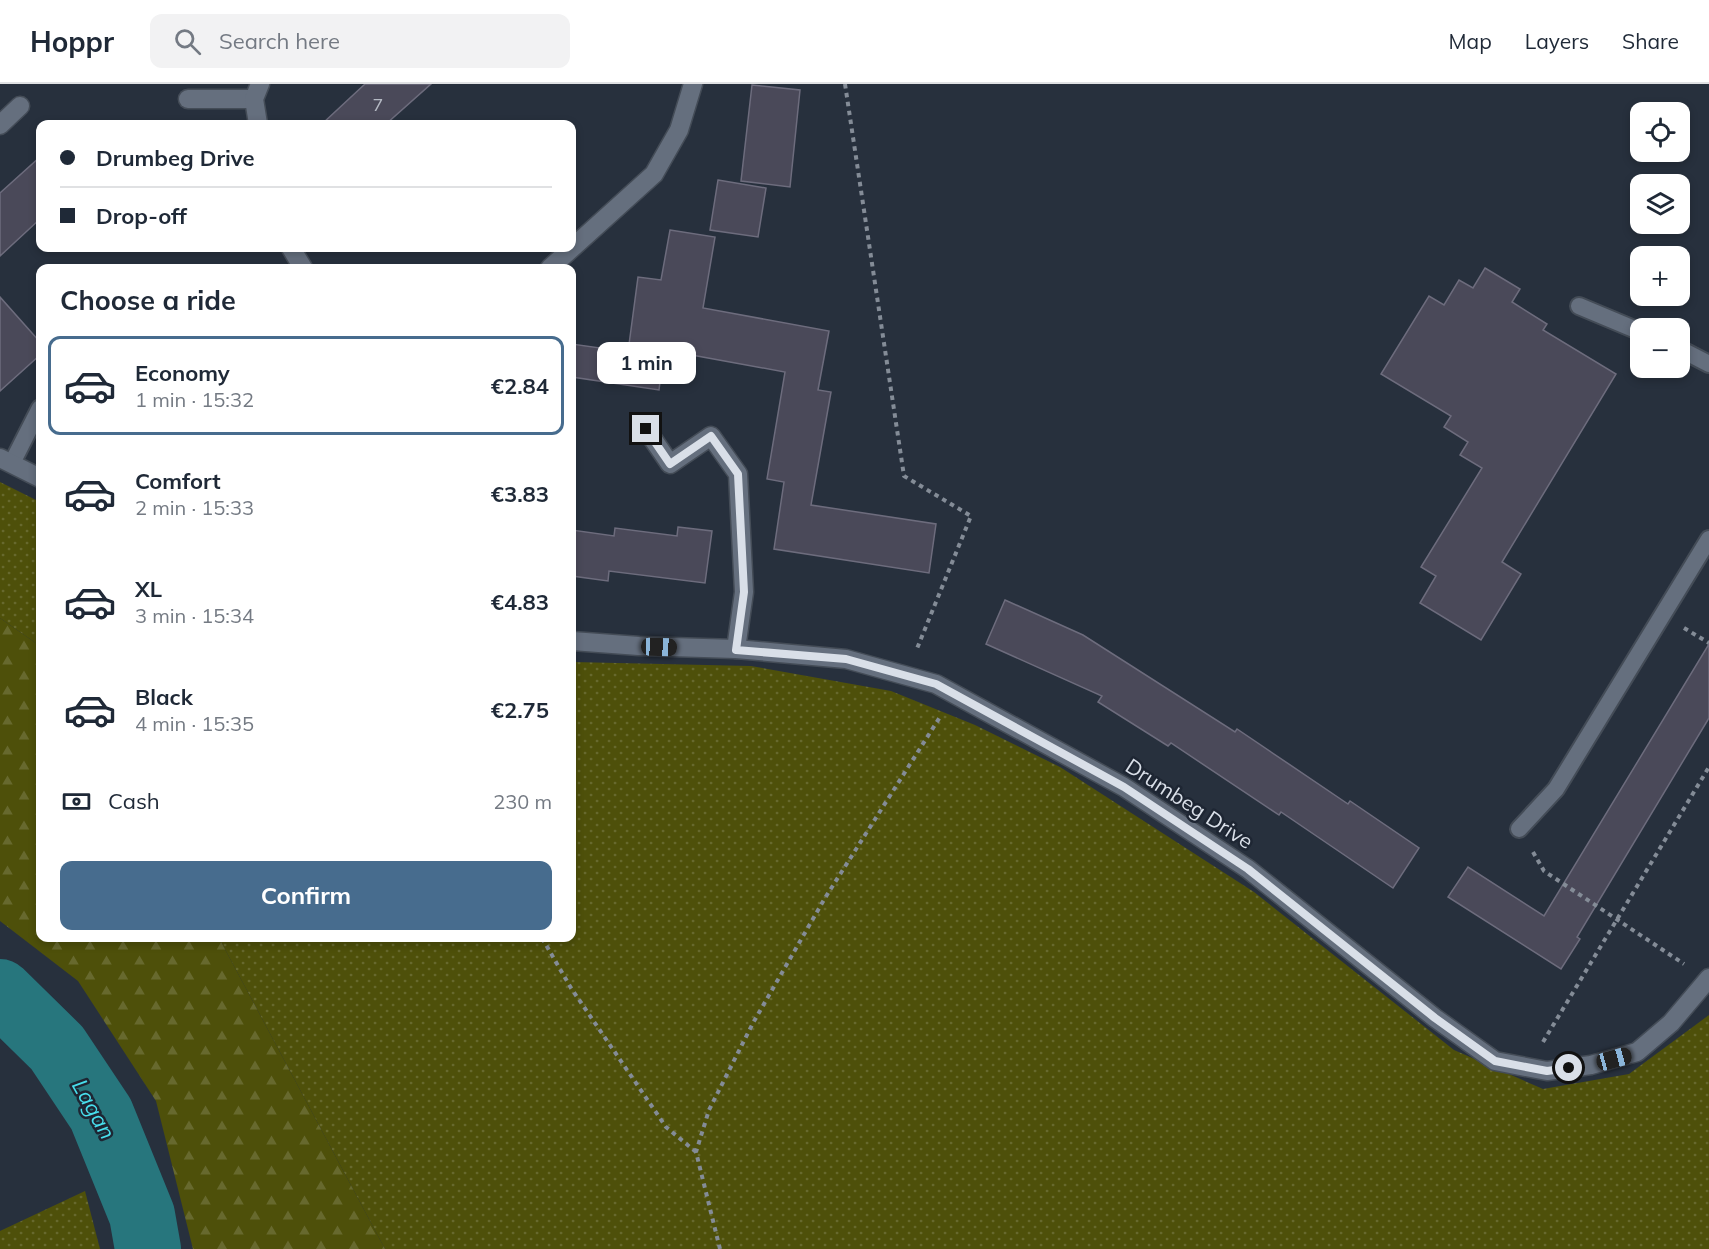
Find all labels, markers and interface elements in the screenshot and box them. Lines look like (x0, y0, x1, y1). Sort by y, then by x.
search box (150, 14, 570, 68)
text: Hoppr (30, 24, 114, 59)
icon: search (171, 25, 204, 58)
text: Search here (219, 27, 340, 55)
text: Map (1449, 28, 1492, 54)
text: Layers (1525, 28, 1589, 54)
text: Share (1622, 28, 1679, 54)
house number: 7 (373, 93, 383, 116)
map controls (1630, 102, 1690, 378)
button: locate (1630, 102, 1690, 162)
text: Drumbeg Drive (96, 144, 255, 172)
button: layers (1630, 174, 1690, 234)
text: Drop-off (96, 202, 187, 230)
button: + (1630, 246, 1690, 306)
text: Choose a ride (60, 283, 236, 317)
button: − (1630, 318, 1690, 378)
callout: 1 min (596, 342, 696, 384)
text: 1 min (620, 350, 673, 375)
icon: car (63, 359, 117, 413)
text: Economy (135, 359, 230, 387)
text: €2.84 (491, 372, 549, 400)
text: 1 min · 15:32 (135, 387, 254, 412)
route end (632, 415, 659, 442)
icon: car (63, 467, 117, 521)
text: Comfort (135, 467, 221, 495)
text: €3.83 (491, 480, 549, 508)
text: 2 min · 15:33 (135, 495, 254, 520)
icon: car (63, 575, 117, 629)
text: XL (135, 575, 162, 603)
text: €4.83 (491, 588, 549, 616)
text: 3 min · 15:34 (135, 603, 254, 628)
car (641, 637, 677, 657)
icon: car (63, 683, 117, 737)
text: Black (135, 683, 193, 711)
text: €2.75 (491, 696, 549, 724)
text: 4 min · 15:35 (135, 711, 254, 736)
street label: Drumbeg Drive (1121, 752, 1258, 854)
icon: cash (60, 785, 93, 818)
text: Cash (108, 787, 160, 815)
text: 230 m (493, 789, 552, 814)
button: Confirm (60, 861, 552, 930)
car (1594, 1046, 1634, 1072)
route start (1555, 1054, 1582, 1081)
water label: Lagan (66, 1074, 122, 1144)

